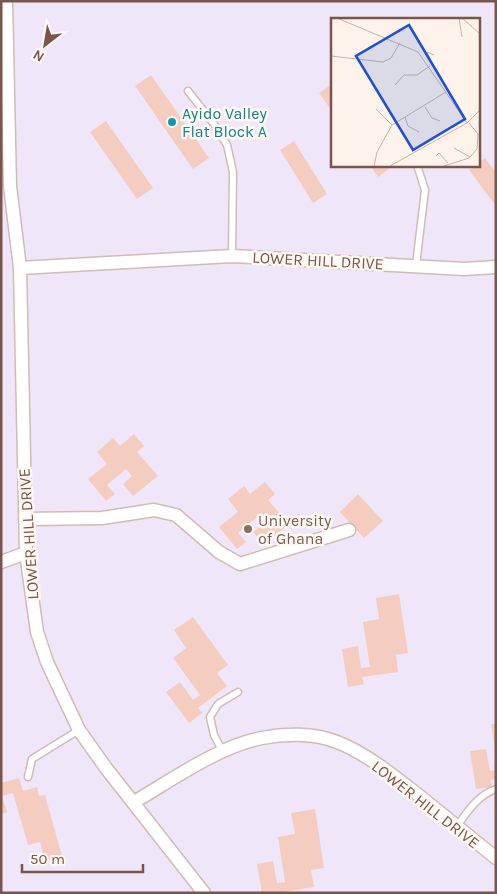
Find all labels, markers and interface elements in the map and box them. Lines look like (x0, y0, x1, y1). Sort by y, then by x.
inset map (331, 18, 480, 166)
north arrow (20, 20, 70, 70)
text: N (30, 46, 47, 66)
place label: Ayido Valley Flat Block A (182, 104, 267, 141)
marker: Ayido Valley Flat Block A (166, 116, 178, 128)
street label: LOWER HILL DRIVE (252, 248, 384, 273)
street label: LOWER HILL DRIVE (14, 468, 43, 600)
place label: University of Ghana (258, 511, 332, 548)
marker: University of Ghana (242, 523, 254, 535)
street label: LOWER HILL DRIVE (368, 756, 483, 852)
scale bar (22, 842, 144, 874)
text: 50 m (30, 850, 65, 868)

